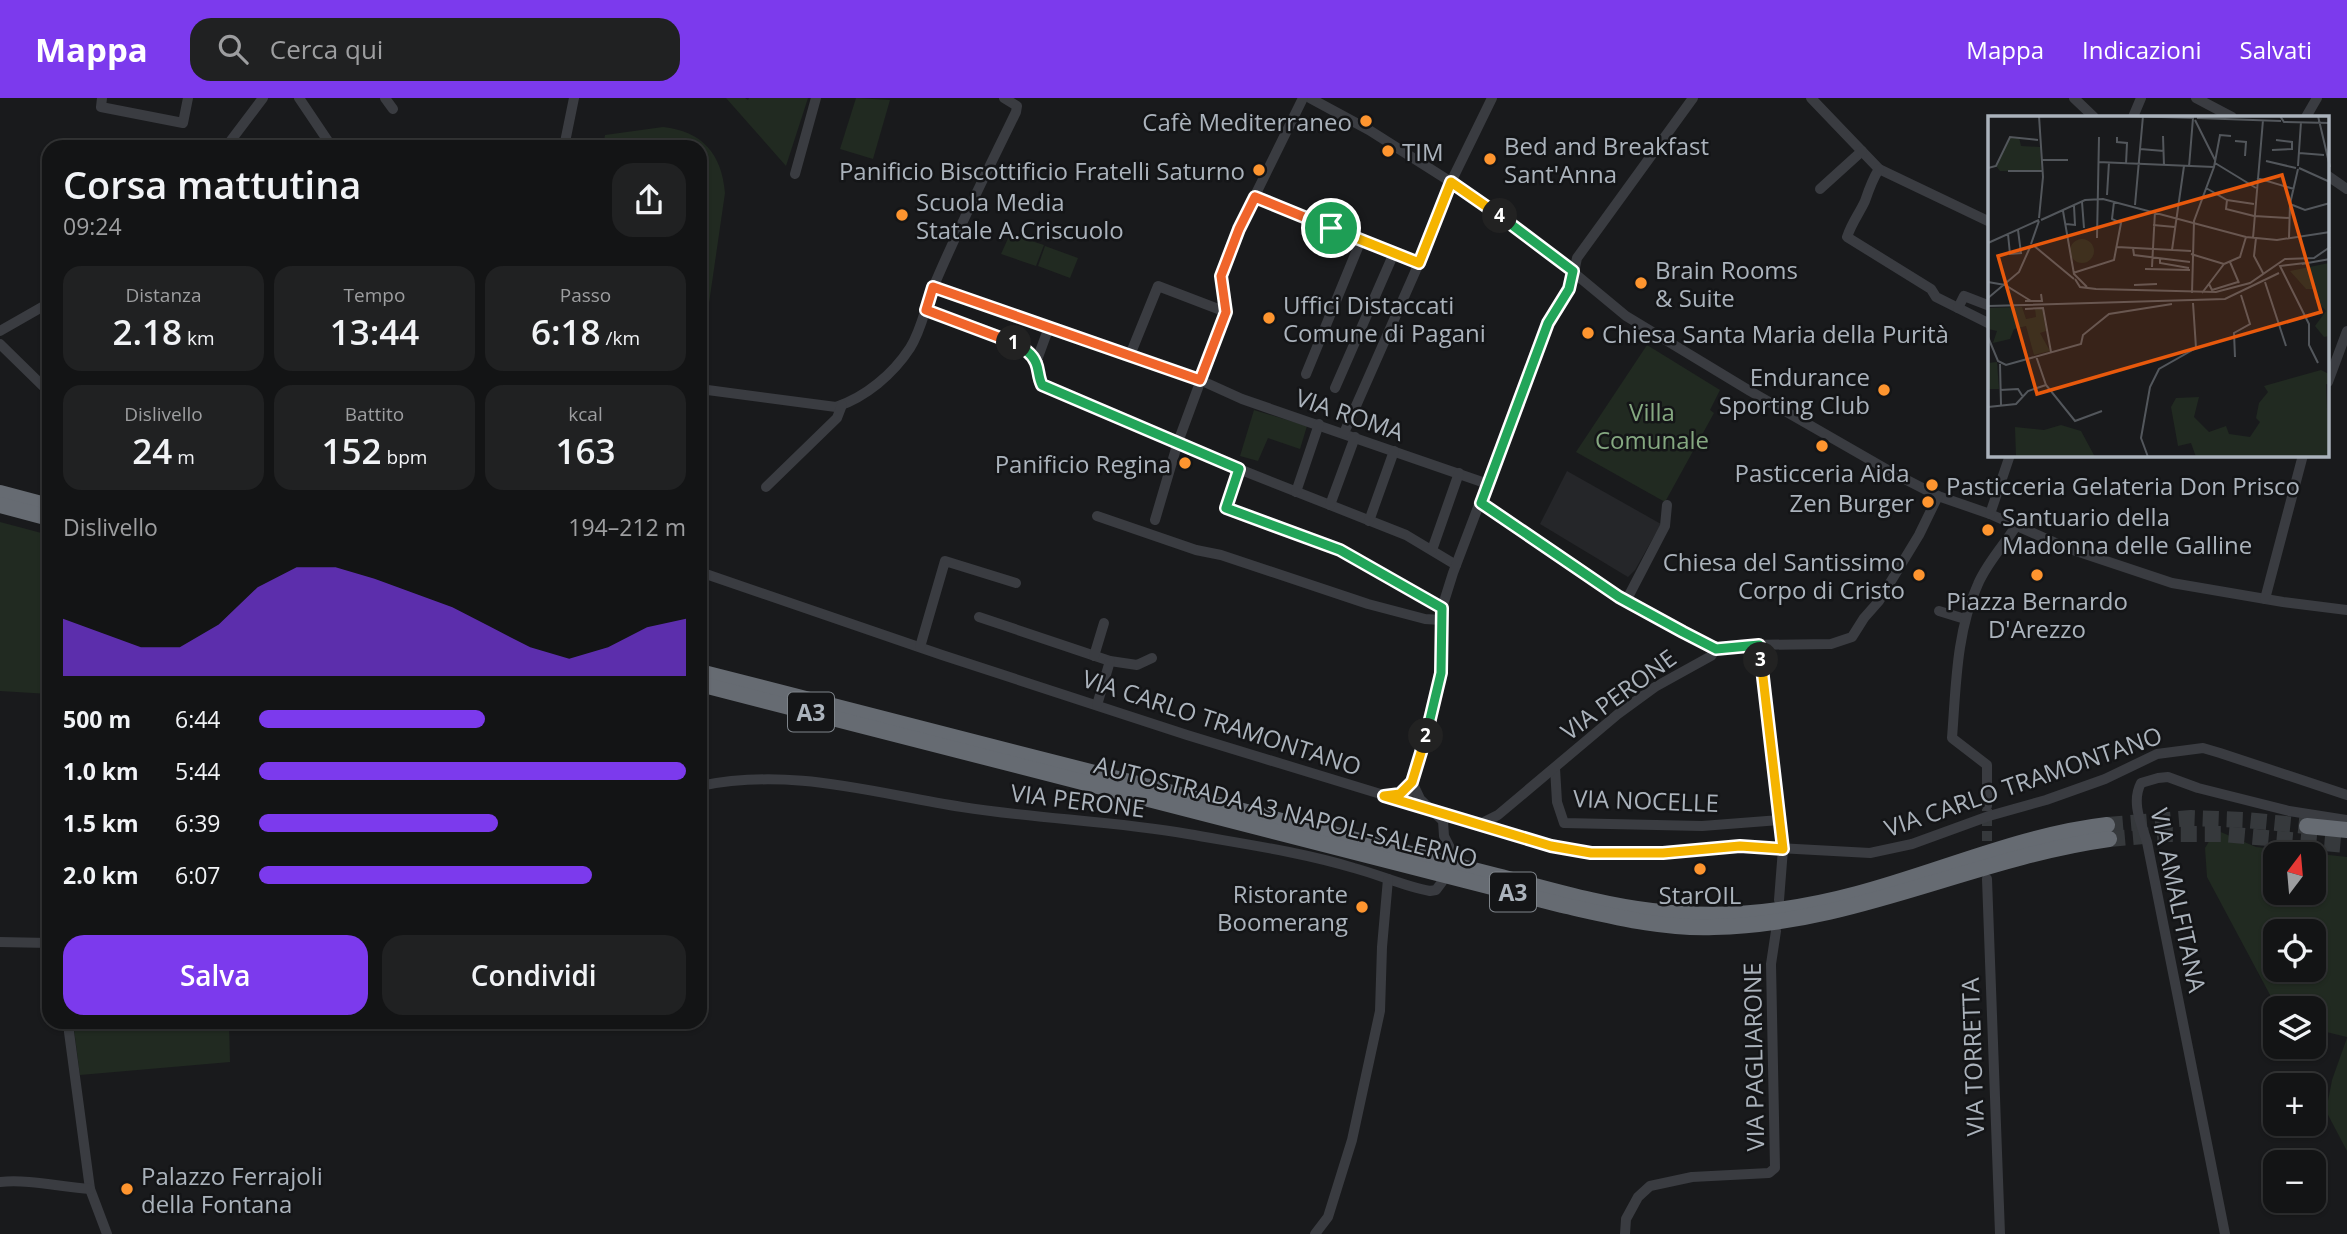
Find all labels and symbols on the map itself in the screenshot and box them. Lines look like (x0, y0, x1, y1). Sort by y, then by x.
place label: Cafè Mediterraneo (1142, 105, 1352, 138)
marker: Cafè Mediterraneo (1358, 113, 1374, 129)
inset map (1988, 116, 2330, 457)
place label: Bed and Breakfast Sant'Anna (1504, 129, 1709, 190)
place label: TIM (1402, 135, 1444, 168)
marker: TIM (1380, 143, 1396, 159)
marker: Bed and Breakfast Sant'Anna (1482, 151, 1498, 167)
place label: Panificio Biscottificio Fratelli Saturno (839, 154, 1245, 187)
marker: Panificio Biscottificio Fratelli Saturno (1251, 162, 1267, 178)
place label: Scuola Media Statale A.Criscuolo (916, 185, 1124, 246)
pin (1301, 198, 1361, 258)
pin: 4 (1482, 198, 1518, 234)
marker: Scuola Media Statale A.Criscuolo (894, 207, 910, 223)
place label: Brain Rooms & Suite (1655, 253, 1798, 314)
marker: Brain Rooms & Suite (1633, 275, 1649, 291)
place label: Uffici Distaccati Comune di Pagani (1283, 288, 1486, 349)
marker: Uffici Distaccati Comune di Pagani (1261, 310, 1277, 326)
place label: Chiesa Santa Maria della Purità (1602, 317, 1949, 350)
marker: Chiesa Santa Maria della Purità (1580, 325, 1596, 341)
pin: 1 (996, 326, 1032, 360)
place label: Endurance Sporting Club (1719, 360, 1870, 421)
street label: VIA ROMA (1291, 380, 1409, 448)
marker: Endurance Sporting Club (1876, 382, 1892, 398)
park label: Villa Comunale (1595, 395, 1709, 456)
marker: Pasticceria Aida (1814, 438, 1830, 454)
place label: Panificio Regina (995, 447, 1171, 480)
marker: Panificio Regina (1177, 455, 1193, 471)
place label: Pasticceria Aida (1735, 456, 1909, 489)
place label: Pasticceria Gelateria Don Prisco (1946, 469, 2300, 502)
marker: Pasticceria Gelateria Don Prisco (1924, 477, 1940, 493)
place label: Zen Burger (1789, 486, 1914, 519)
marker: Zen Burger (1920, 494, 1936, 510)
place label: Santuario della Madonna delle Galline (2002, 500, 2252, 561)
marker: Santuario della Madonna delle Galline (1980, 522, 1996, 538)
place label: Chiesa del Santissimo Corpo di Cristo (1663, 545, 1905, 606)
marker: Chiesa del Santissimo Corpo di Cristo (1911, 567, 1927, 583)
marker: Piazza Bernardo D'Arezzo (2029, 567, 2045, 583)
place label: Piazza Bernardo D'Arezzo (1946, 584, 2128, 645)
street label: VIA PERONE (1554, 641, 1682, 747)
pin: 3 (1744, 642, 1778, 678)
street label: VIA CARLO TRAMONTANO (1078, 661, 1366, 783)
road number: A3 (788, 692, 834, 732)
pin: 2 (1408, 718, 1444, 754)
street label: VIA CARLO TRAMONTANO (1880, 718, 2166, 844)
street label: AUTOSTRADA A3 NAPOLI-SALERNO (1091, 747, 1481, 875)
street label: VIA PERONE (1009, 775, 1147, 825)
street label: VIA NOCELLE (1572, 781, 1720, 819)
street label: VIA AMALFITANA (2143, 805, 2215, 996)
north arrow (2263, 842, 2326, 905)
marker: StarOIL (1692, 861, 1708, 877)
road number: A3 (1490, 872, 1536, 912)
place label: Ristorante Boomerang (1217, 877, 1348, 938)
place label: StarOIL (1659, 878, 1741, 911)
marker: Ristorante Boomerang (1354, 899, 1370, 915)
street label: VIA PAGLIARONE (1735, 962, 1771, 1152)
street label: VIA TORRETTA (1953, 976, 1991, 1137)
place label: Palazzo Ferrajoli della Fontana (141, 1159, 323, 1220)
marker: Palazzo Ferrajoli della Fontana (119, 1181, 135, 1197)

